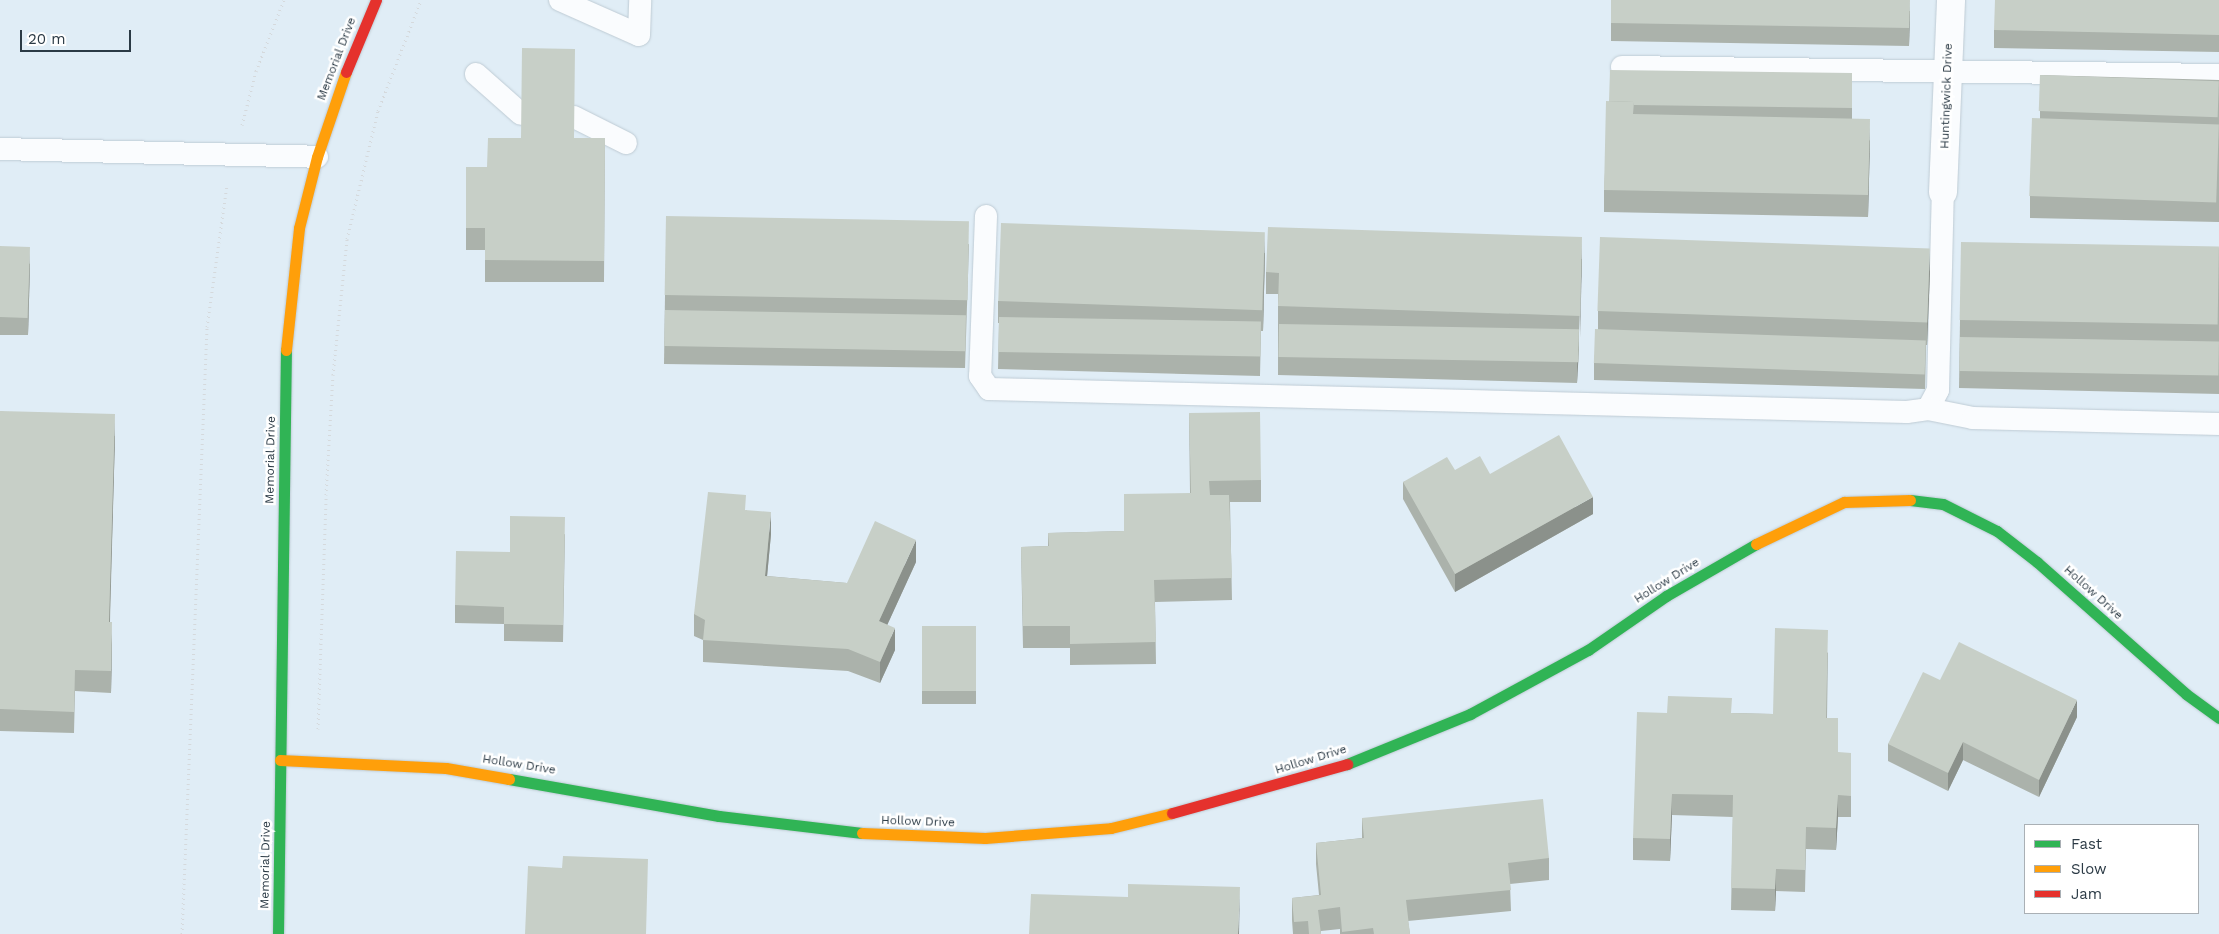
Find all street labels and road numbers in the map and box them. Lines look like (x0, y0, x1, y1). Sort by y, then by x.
street label: Memorial Drive (314, 15, 360, 103)
street label: Huntingwick Drive (1938, 43, 1956, 149)
street label: Memorial Drive (263, 416, 279, 504)
street label: Hollow Drive (1632, 555, 1702, 607)
street label: Hollow Drive (2061, 563, 2125, 623)
street label: Hollow Drive (1273, 742, 1349, 778)
street label: Hollow Drive (481, 752, 557, 778)
street label: Hollow Drive (881, 814, 955, 830)
street label: Memorial Drive (258, 821, 274, 909)

